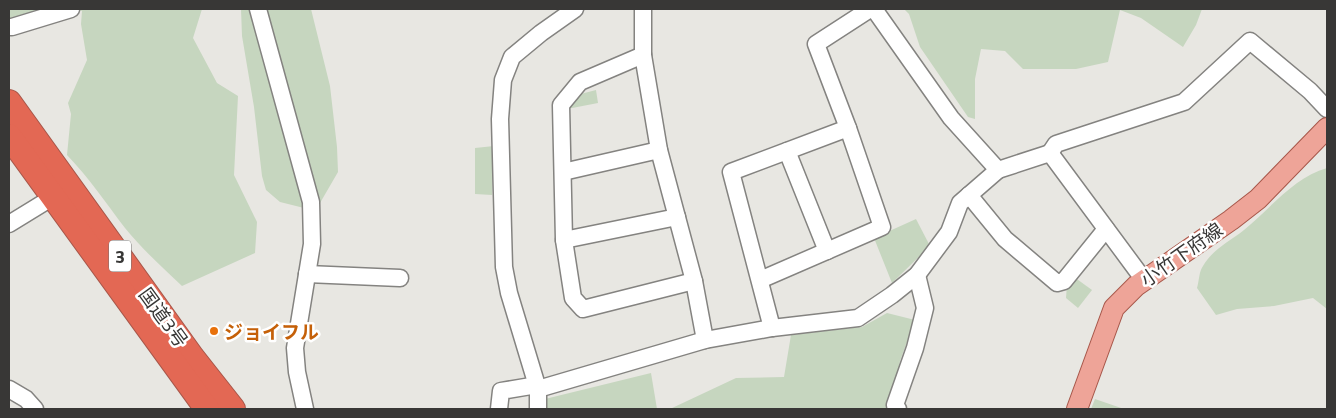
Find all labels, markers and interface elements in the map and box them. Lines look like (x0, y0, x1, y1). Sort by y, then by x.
street label: 小竹下府線 (1134, 215, 1228, 293)
road number: 3 (109, 240, 131, 272)
street label: 国道3号 (132, 281, 196, 353)
place label: ジョイフル (224, 317, 319, 346)
marker: ジョイフル (208, 325, 220, 337)

